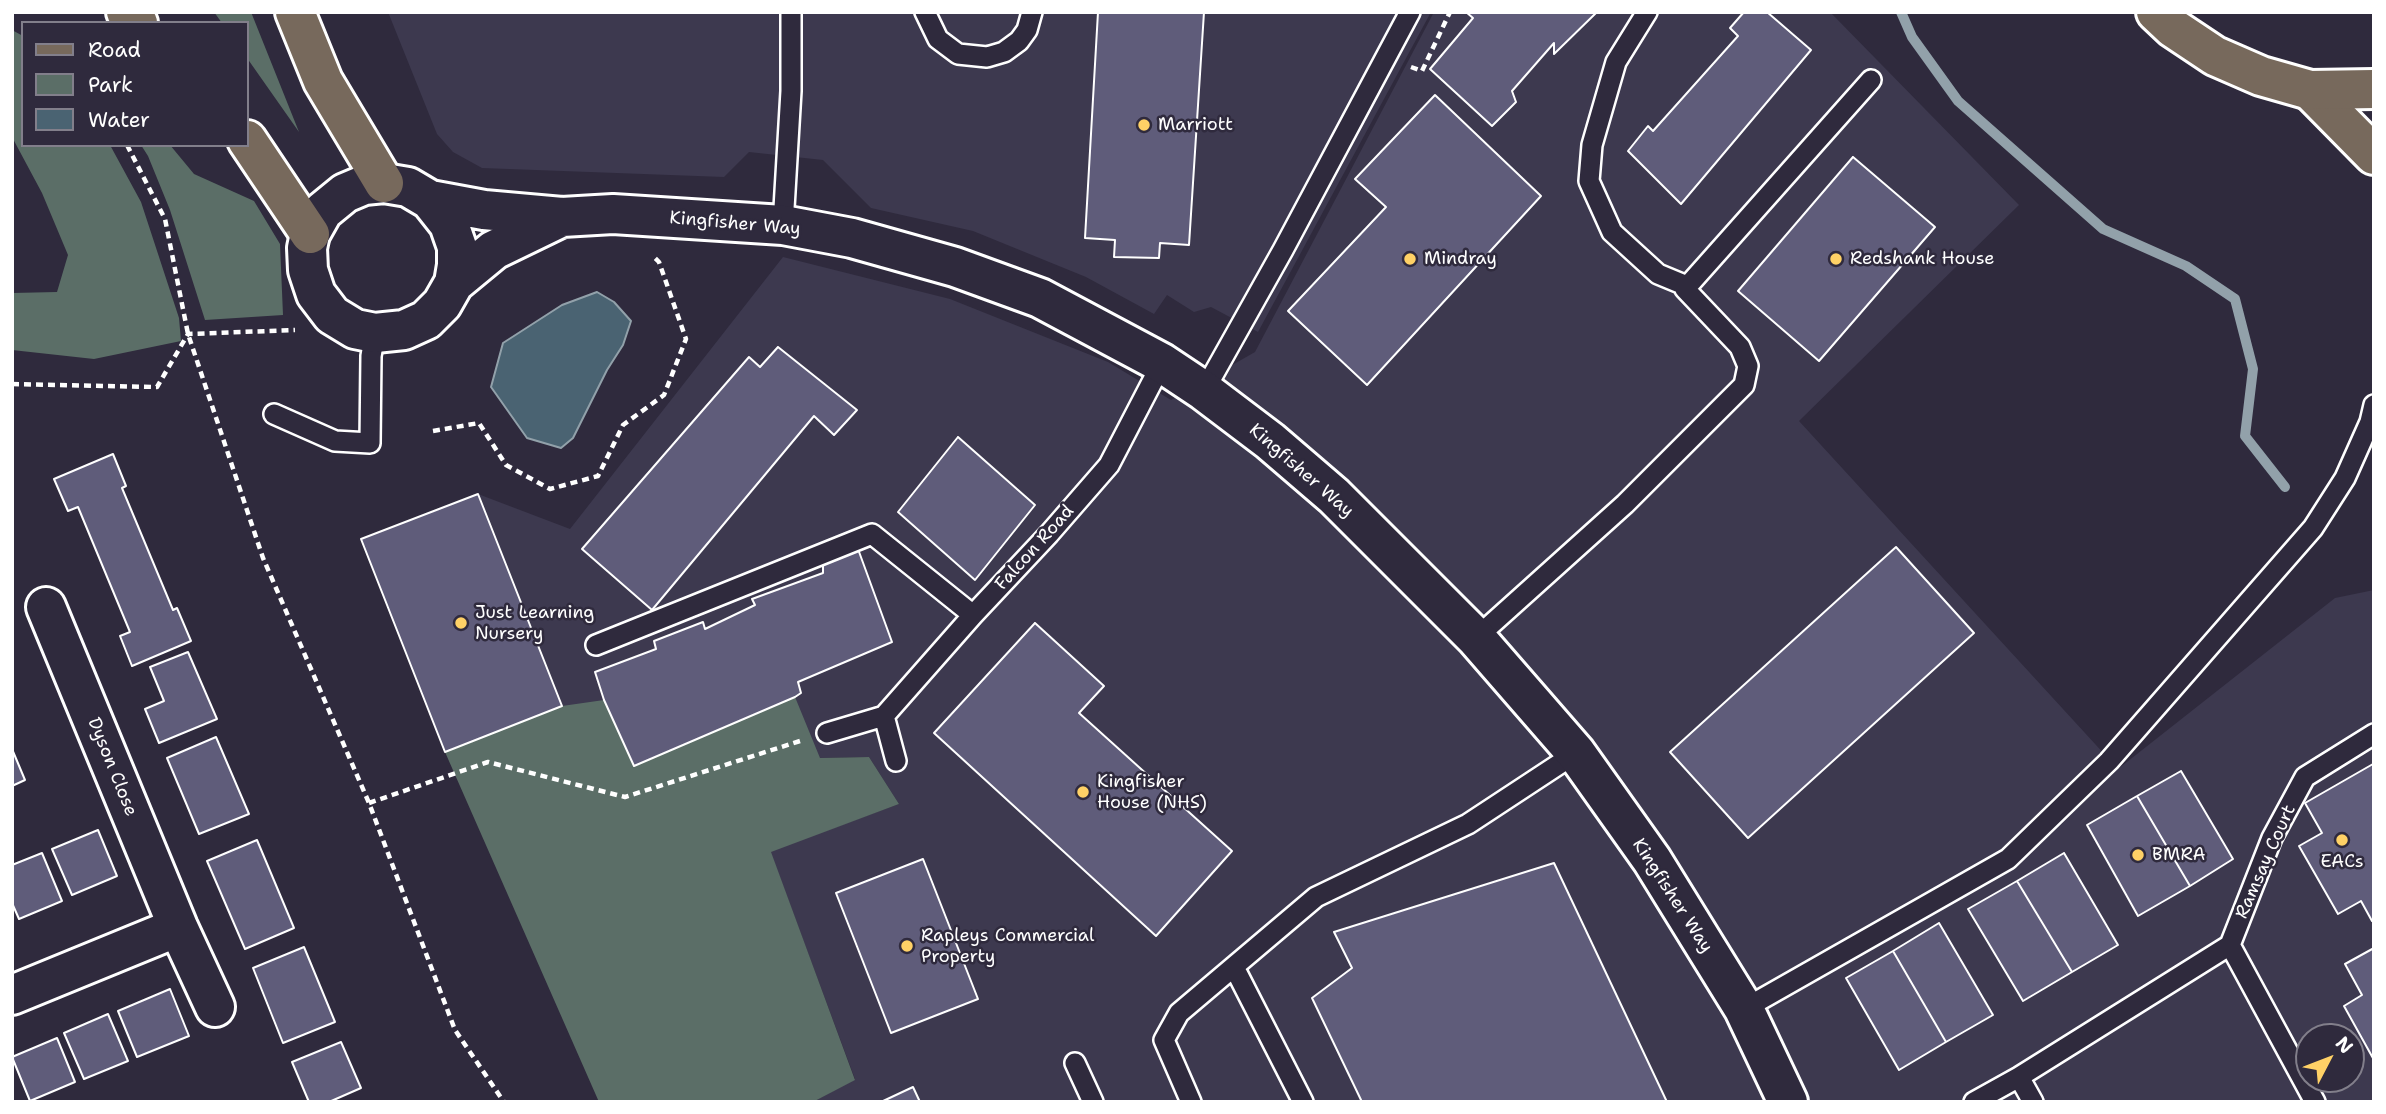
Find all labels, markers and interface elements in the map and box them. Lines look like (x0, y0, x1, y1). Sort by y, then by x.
legend (21, 21, 248, 147)
text: Road (88, 36, 141, 64)
text: Park (88, 71, 133, 99)
text: Water (88, 106, 150, 134)
place label: Marriott (1158, 114, 1233, 136)
marker: Marriott (1136, 117, 1152, 133)
street label: Kingfisher Way (668, 208, 802, 240)
place label: Mindray (1424, 248, 1497, 270)
place label: Redshank House (1850, 248, 1995, 270)
marker: Mindray (1402, 251, 1418, 267)
marker: Redshank House (1828, 251, 1844, 267)
street label: Kingfisher Way (1244, 420, 1358, 522)
street label: Falcon Road (991, 501, 1079, 595)
place label: Just Learning Nursery (475, 602, 594, 644)
marker: Just Learning Nursery (453, 615, 469, 631)
street label: Dyson Close (82, 715, 142, 819)
place label: Kingfisher House (NHS) (1097, 771, 1207, 814)
marker: Kingfisher House (NHS) (1075, 784, 1091, 800)
street label: Ramsay Court (2231, 802, 2301, 922)
marker: EACs (2334, 832, 2350, 848)
street label: Kingfisher Way (1627, 835, 1717, 957)
place label: BMRA (2152, 844, 2206, 866)
marker: BMRA (2130, 847, 2146, 863)
place label: EACs (2320, 851, 2364, 873)
place label: Rapleys Commercial Property (921, 925, 1094, 968)
marker: Rapleys Commercial Property (899, 938, 915, 954)
north arrow (2295, 1023, 2365, 1093)
text: N (2330, 1031, 2359, 1059)

